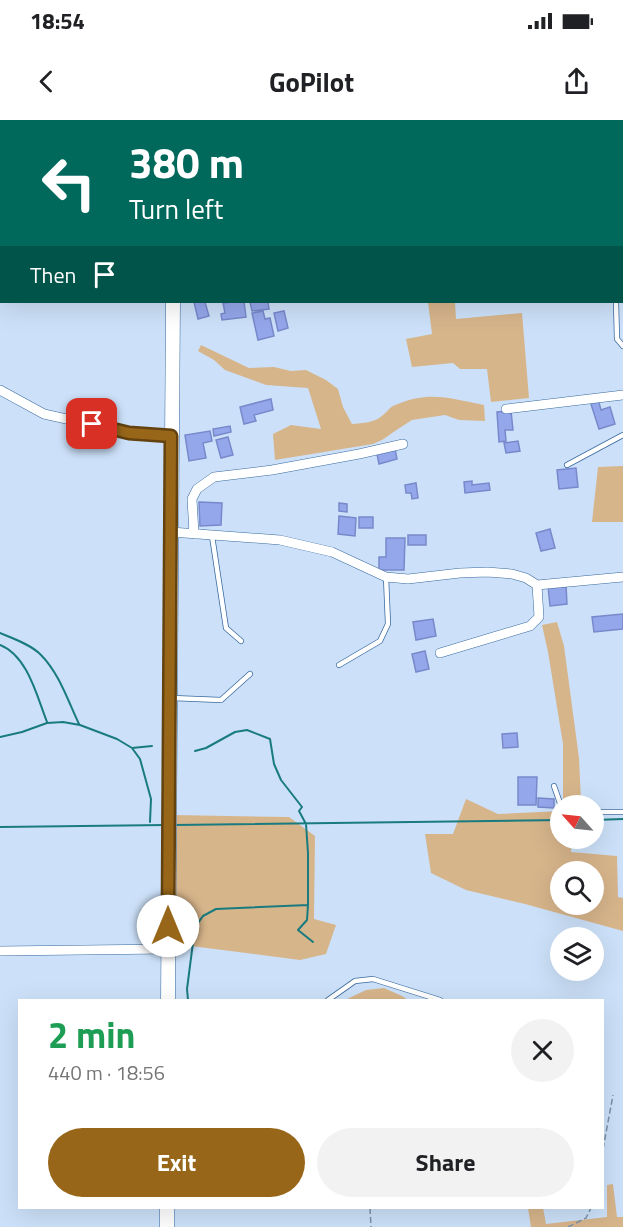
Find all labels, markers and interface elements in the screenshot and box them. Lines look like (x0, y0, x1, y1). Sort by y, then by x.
text: 18:54 (30, 4, 85, 38)
text: GoPilot (269, 61, 354, 102)
icon: back (30, 65, 63, 98)
icon: share (560, 65, 593, 98)
text: 380 m (129, 130, 244, 194)
icon: left (30, 144, 108, 222)
text: Turn left (129, 188, 223, 229)
text: Then (30, 258, 76, 292)
icon: arrive (88, 258, 121, 291)
pin (66, 398, 117, 449)
icon: arrive (75, 407, 108, 440)
north arrow (550, 795, 604, 849)
map controls (550, 795, 604, 981)
button: search (550, 861, 604, 915)
position arrow (136, 894, 200, 958)
button: layers (550, 927, 604, 981)
text: 2 min (48, 1007, 135, 1062)
button: close (511, 1019, 574, 1082)
text: 440 m · 18:56 (48, 1057, 165, 1088)
button: Exit (48, 1128, 305, 1197)
button: Share (317, 1128, 574, 1197)

